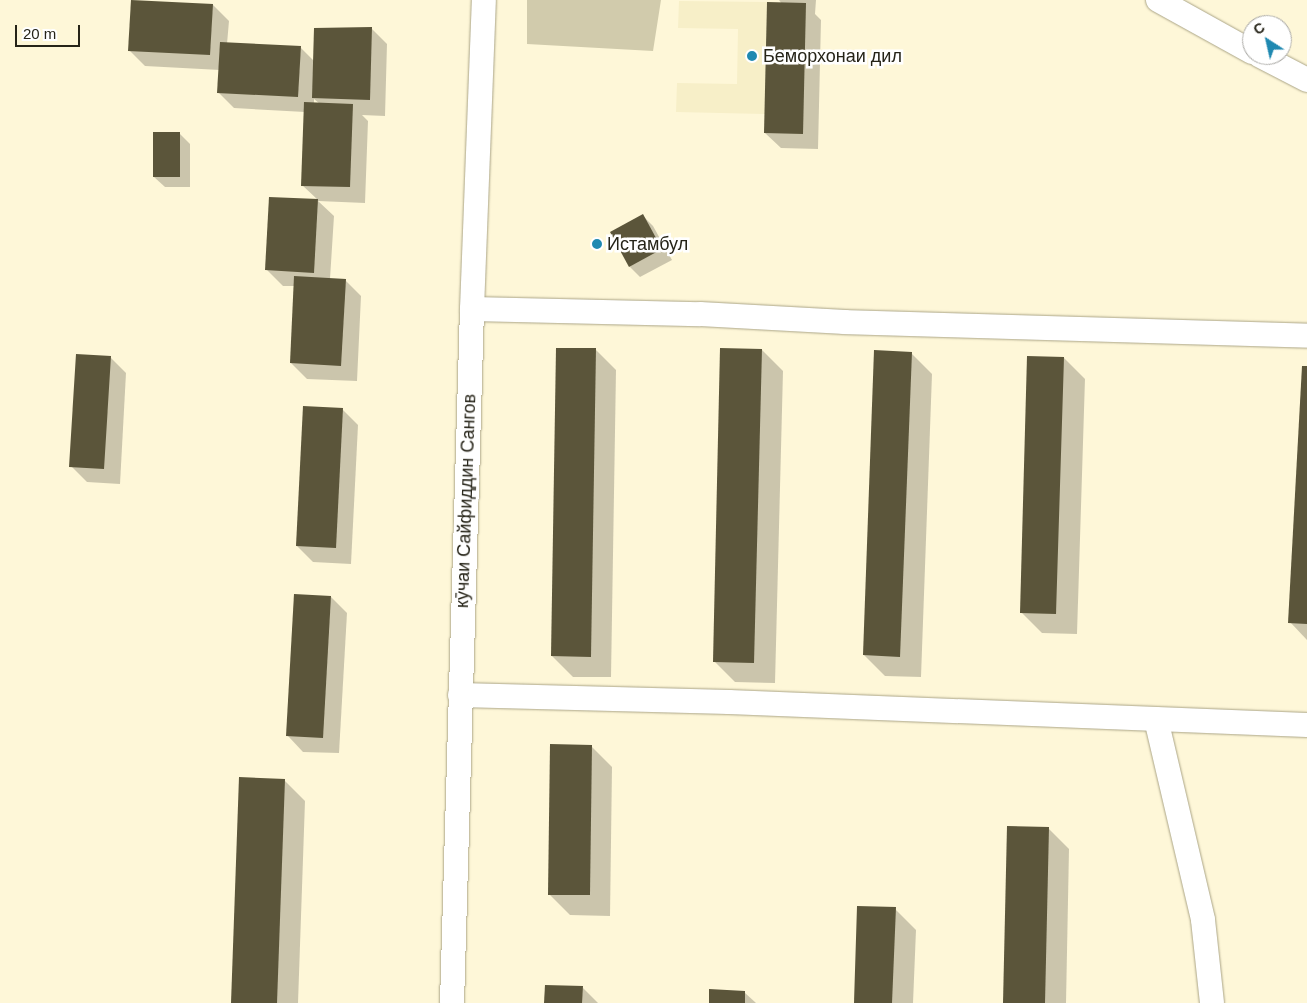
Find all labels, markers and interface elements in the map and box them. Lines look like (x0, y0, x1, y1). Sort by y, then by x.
scale bar (18, 15, 82, 47)
north arrow (1242, 15, 1292, 65)
text: С (1250, 19, 1268, 38)
text: 20 m (23, 25, 56, 42)
place label: Беморхонаи дил (763, 45, 902, 67)
marker: Беморхонаи дил (745, 49, 759, 63)
place label: Истамбул (607, 233, 688, 255)
marker: Истамбул (591, 238, 603, 250)
street label: кӯчаи Сайфиддин Сангов (451, 394, 481, 608)

